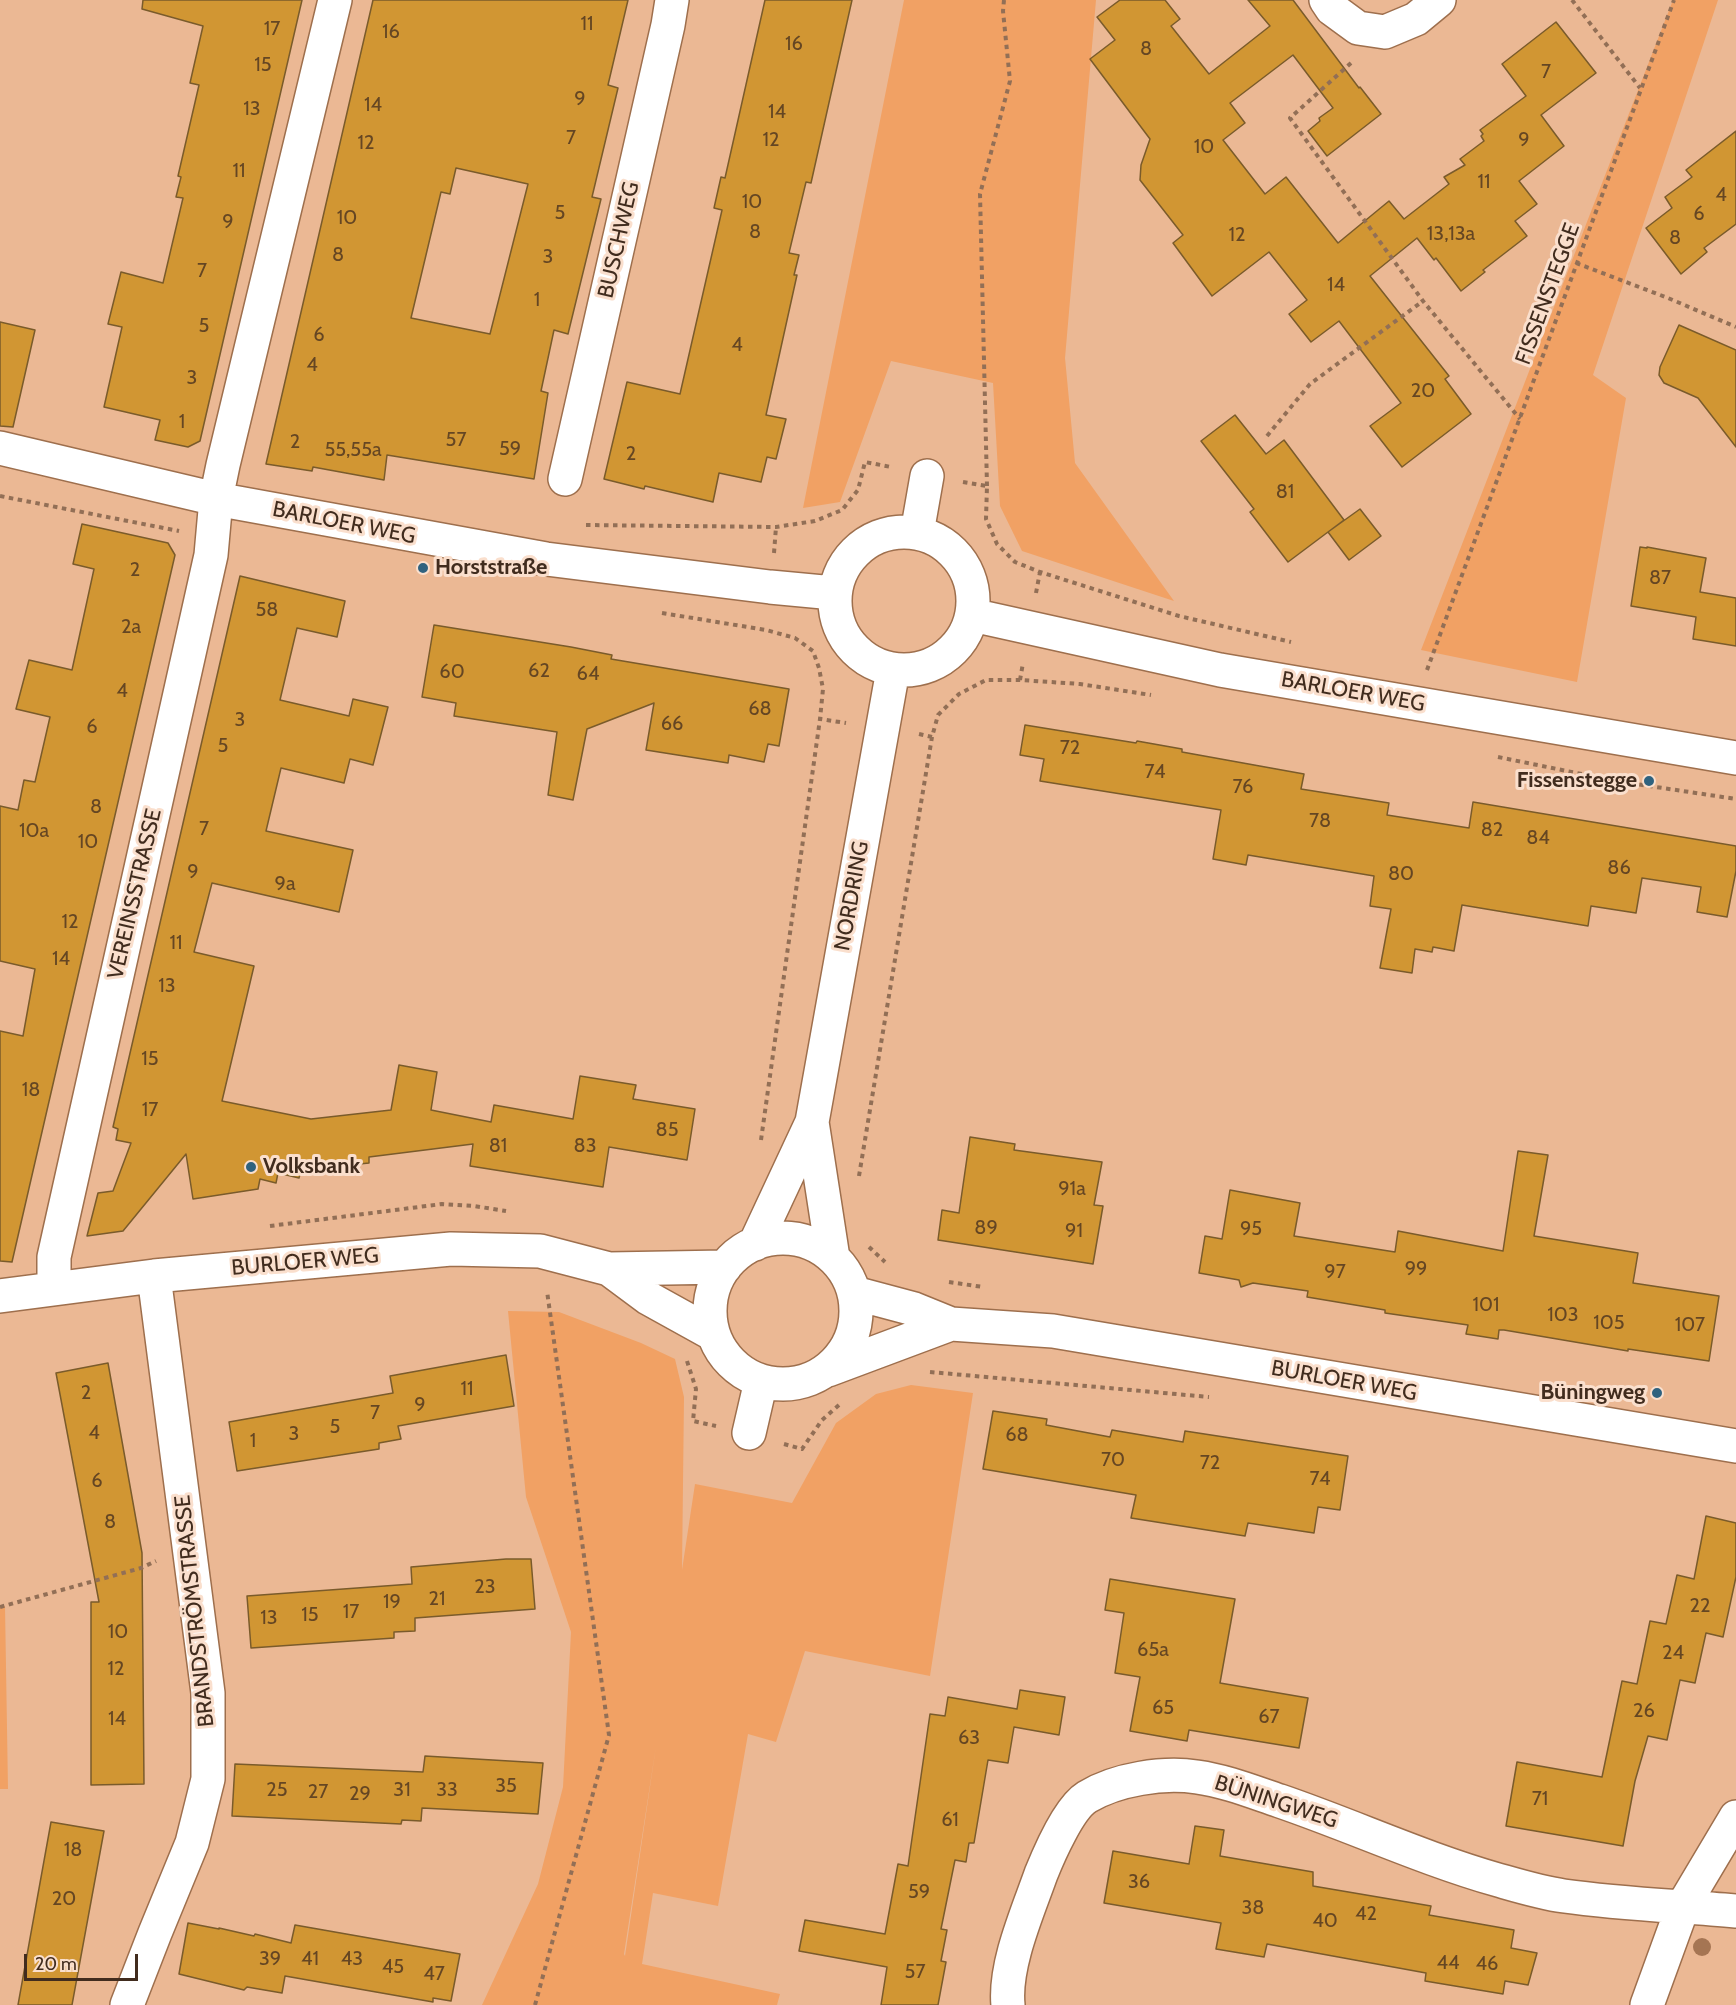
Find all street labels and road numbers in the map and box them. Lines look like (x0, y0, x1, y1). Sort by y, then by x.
street label: BUSCHWEG (593, 179, 645, 301)
street label: FISSENSTEGGE (1510, 220, 1586, 368)
street label: BARLOER WEG (270, 496, 418, 550)
street label: BARLOER WEG (1279, 666, 1427, 718)
street label: VEREINSSTRASSE (103, 806, 167, 982)
street label: NORDRING (829, 839, 875, 953)
street label: BURLOER WEG (230, 1242, 380, 1282)
street label: BURLOER WEG (1269, 1355, 1419, 1407)
street label: BRANDSTRÖMSTRASSE (170, 1494, 220, 1728)
street label: BÜNINGWEG (1211, 1770, 1341, 1834)

